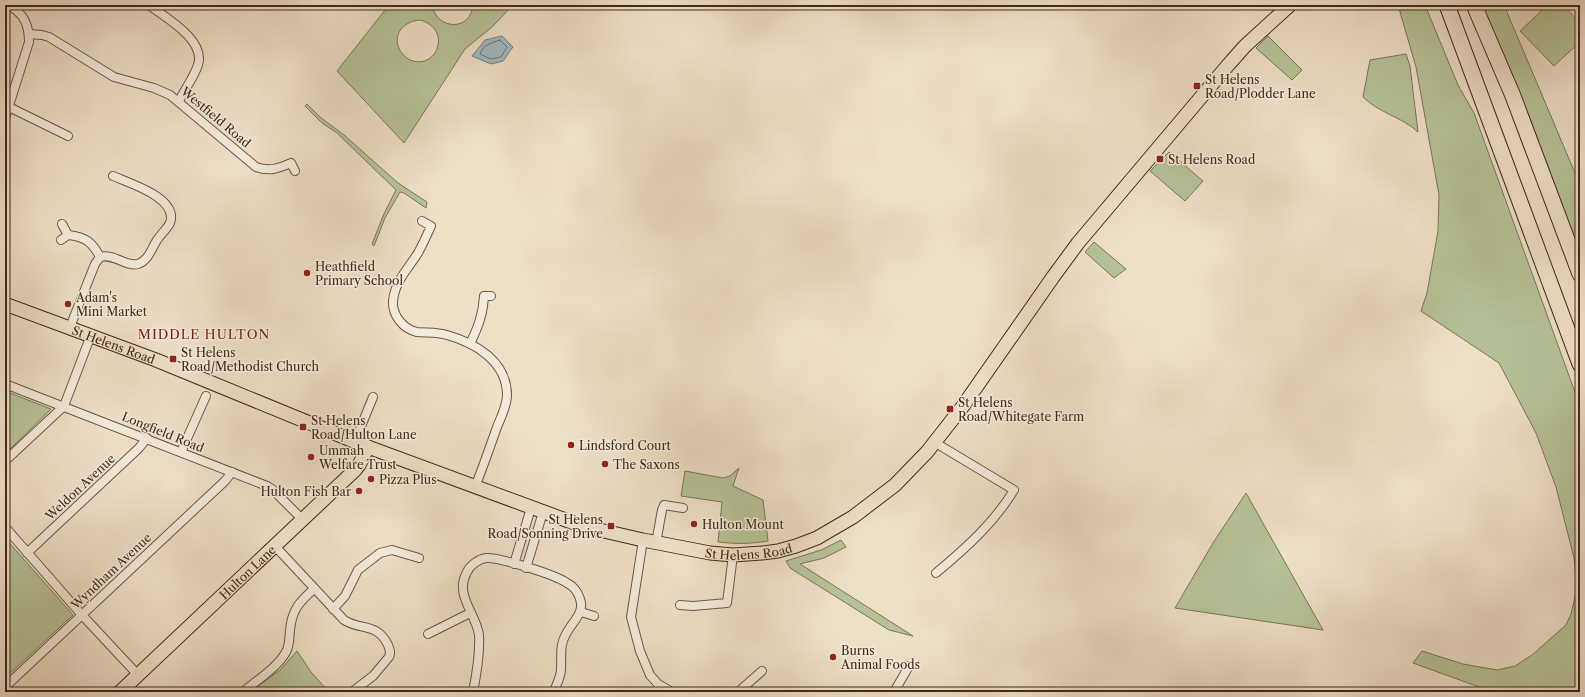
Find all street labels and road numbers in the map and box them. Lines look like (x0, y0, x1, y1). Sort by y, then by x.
street label: Westfield Road (177, 83, 254, 151)
street label: St Helens Road (70, 322, 158, 367)
street label: Longfield Road (120, 409, 207, 456)
street label: Weldon Avenue (41, 451, 118, 524)
street label: Wyndham Avenue (67, 530, 154, 613)
street label: St Helens Road (704, 540, 794, 563)
street label: Hulton Lane (216, 542, 279, 602)

